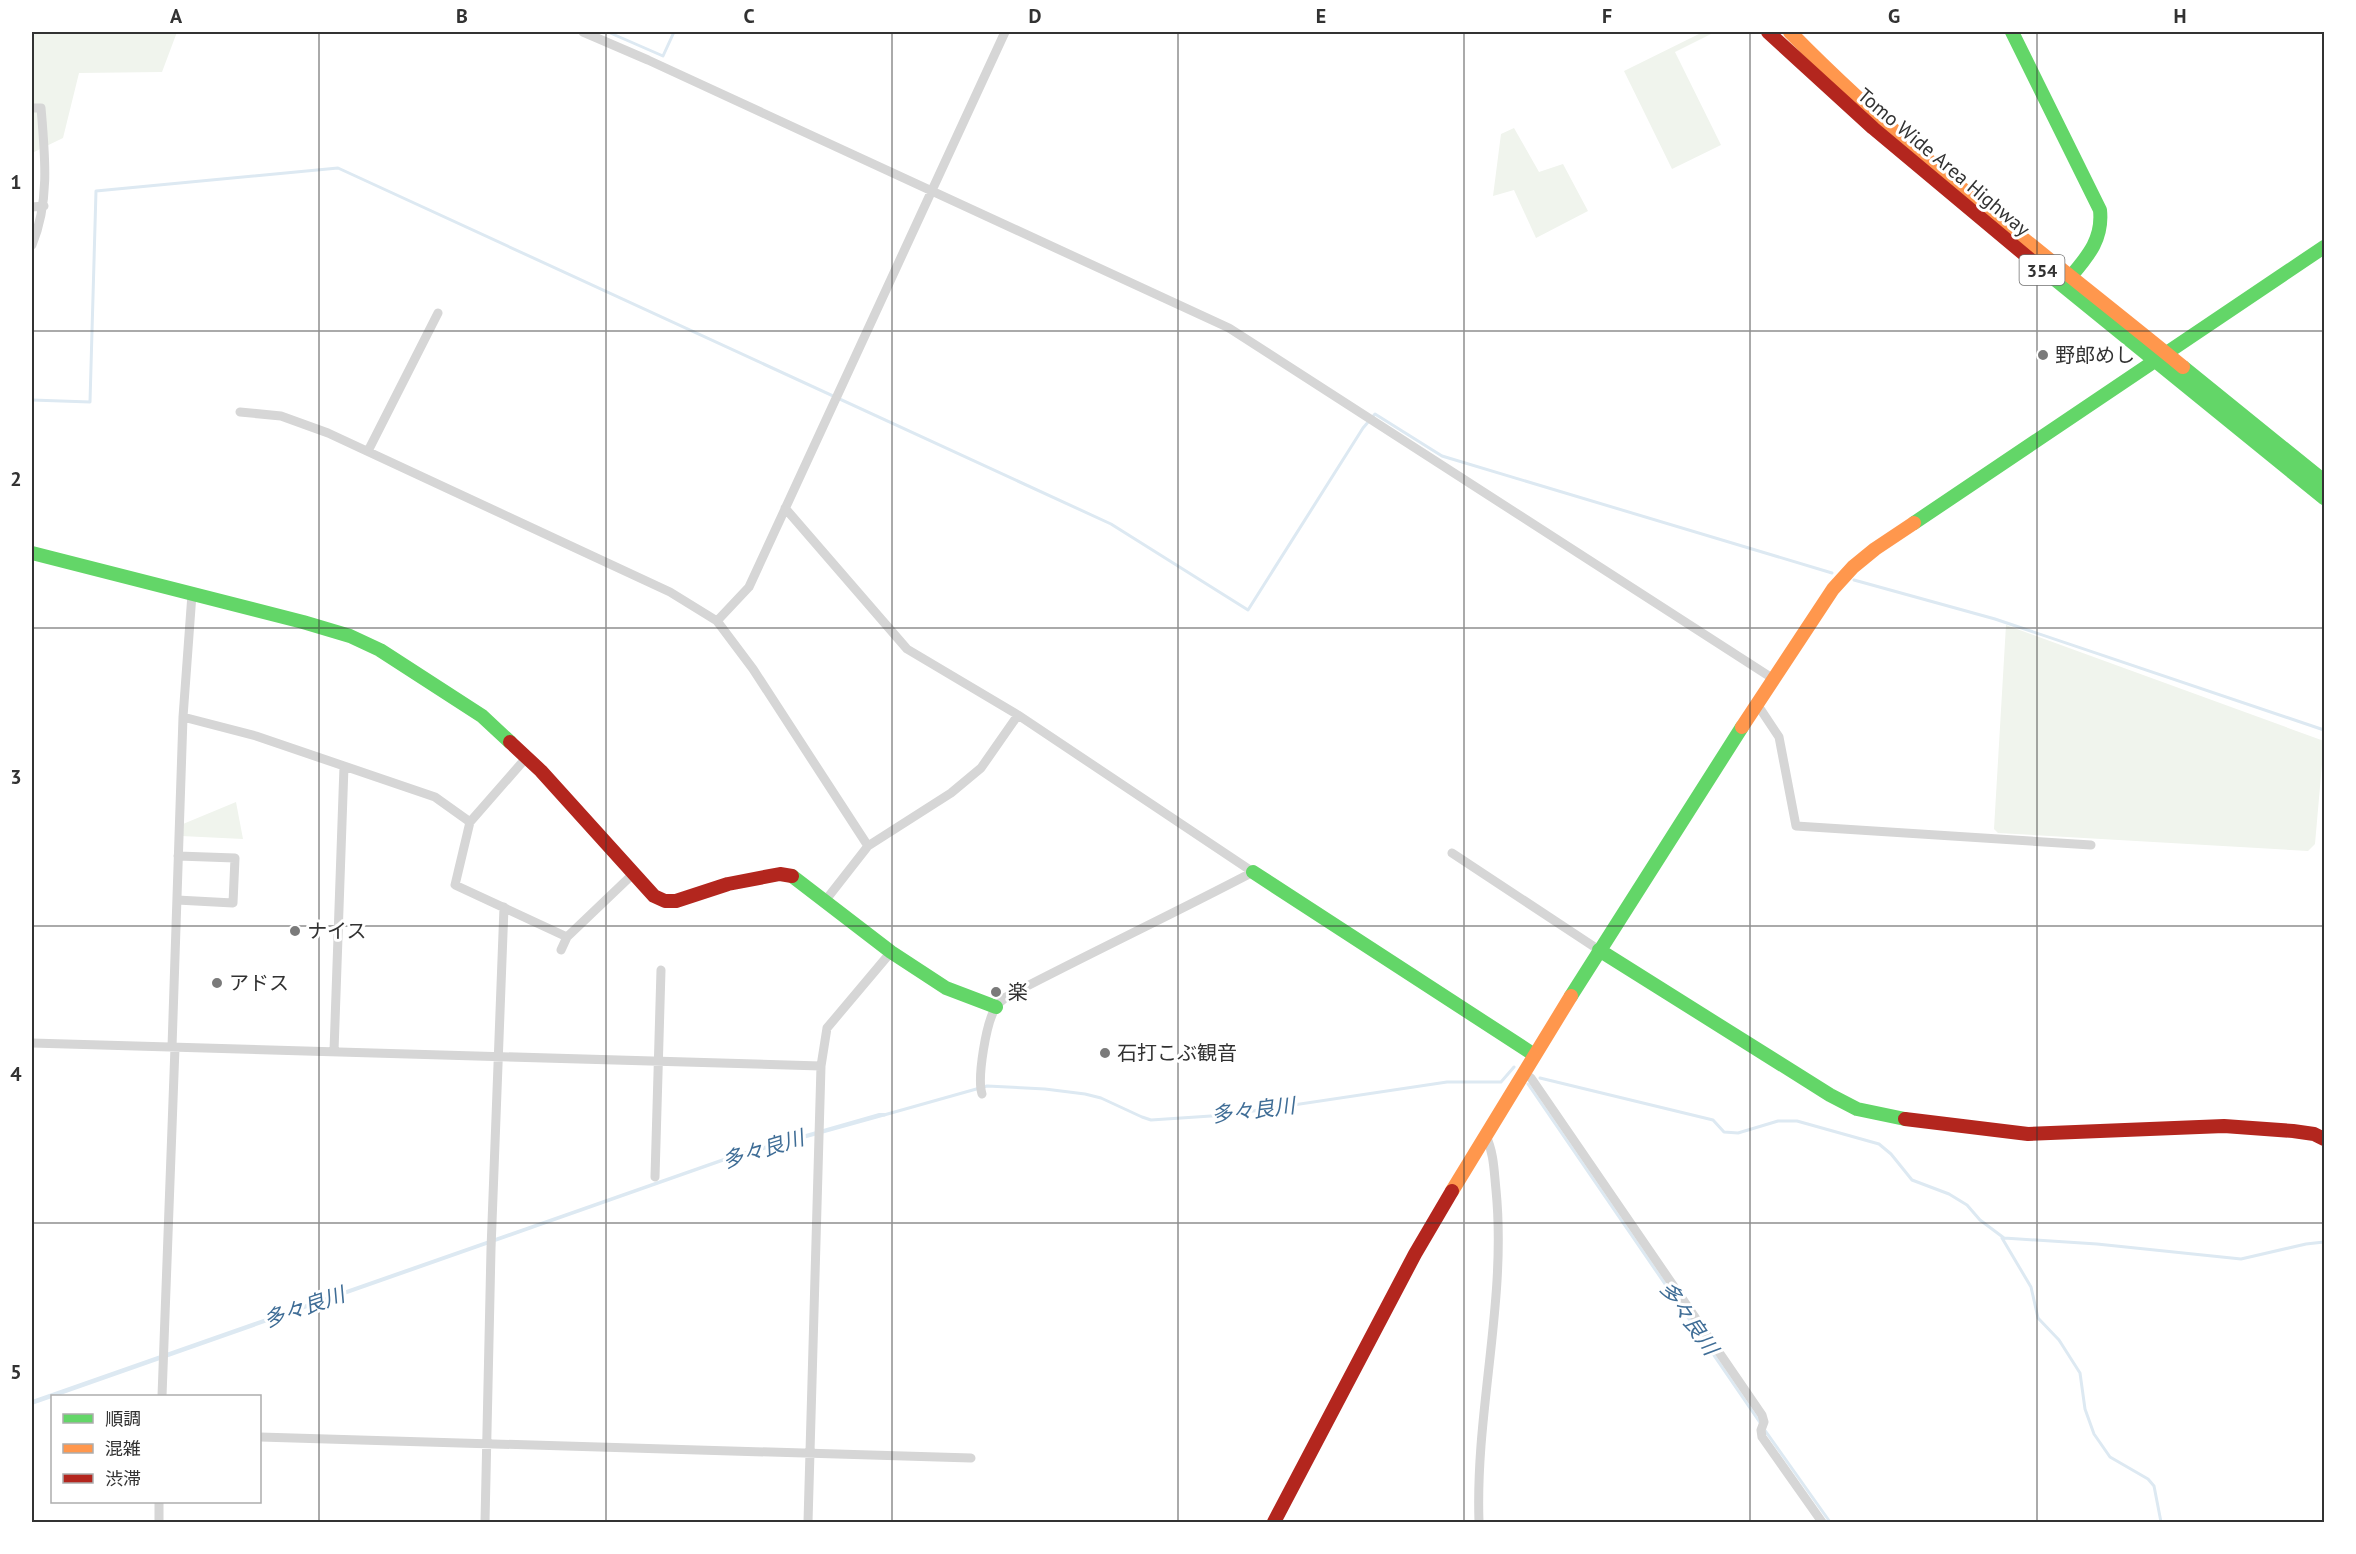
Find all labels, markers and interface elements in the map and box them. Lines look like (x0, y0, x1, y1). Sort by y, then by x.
text: A (170, 3, 183, 29)
text: B (456, 3, 468, 29)
text: C (743, 3, 755, 29)
text: D (1029, 3, 1042, 29)
text: E (1316, 3, 1326, 29)
text: F (1602, 3, 1612, 29)
text: G (1888, 3, 1900, 29)
text: H (2173, 3, 2187, 29)
street label: Tomo Wide Area Highway (1853, 82, 2036, 242)
text: 1 (10, 169, 22, 195)
road number: 354 (2020, 255, 2064, 285)
place label: 野郎めし (2055, 342, 2135, 368)
marker: 野郎めし (2036, 348, 2050, 362)
text: 2 (10, 466, 22, 492)
text: 3 (10, 764, 22, 790)
place label: ナイス (307, 918, 366, 944)
marker: ナイス (288, 924, 302, 938)
place label: アドス (229, 970, 289, 996)
marker: アドス (210, 976, 224, 990)
place label: 楽 (1008, 979, 1028, 1005)
marker: 楽 (989, 985, 1003, 999)
place label: 石打こぶ観音 (1117, 1040, 1237, 1066)
marker: 石打こぶ観音 (1098, 1046, 1112, 1060)
text: 4 (10, 1061, 22, 1087)
water label: 多々良川 (1210, 1091, 1298, 1129)
water label: 多々良川 (719, 1123, 809, 1174)
water label: 多々良川 (1654, 1276, 1725, 1362)
water label: 多々良川 (260, 1280, 350, 1333)
text: 5 (10, 1359, 22, 1385)
legend (51, 1395, 261, 1503)
text: 順調 (105, 1407, 141, 1430)
text: 混雑 (105, 1437, 141, 1460)
text: 渋滞 (105, 1467, 141, 1490)

